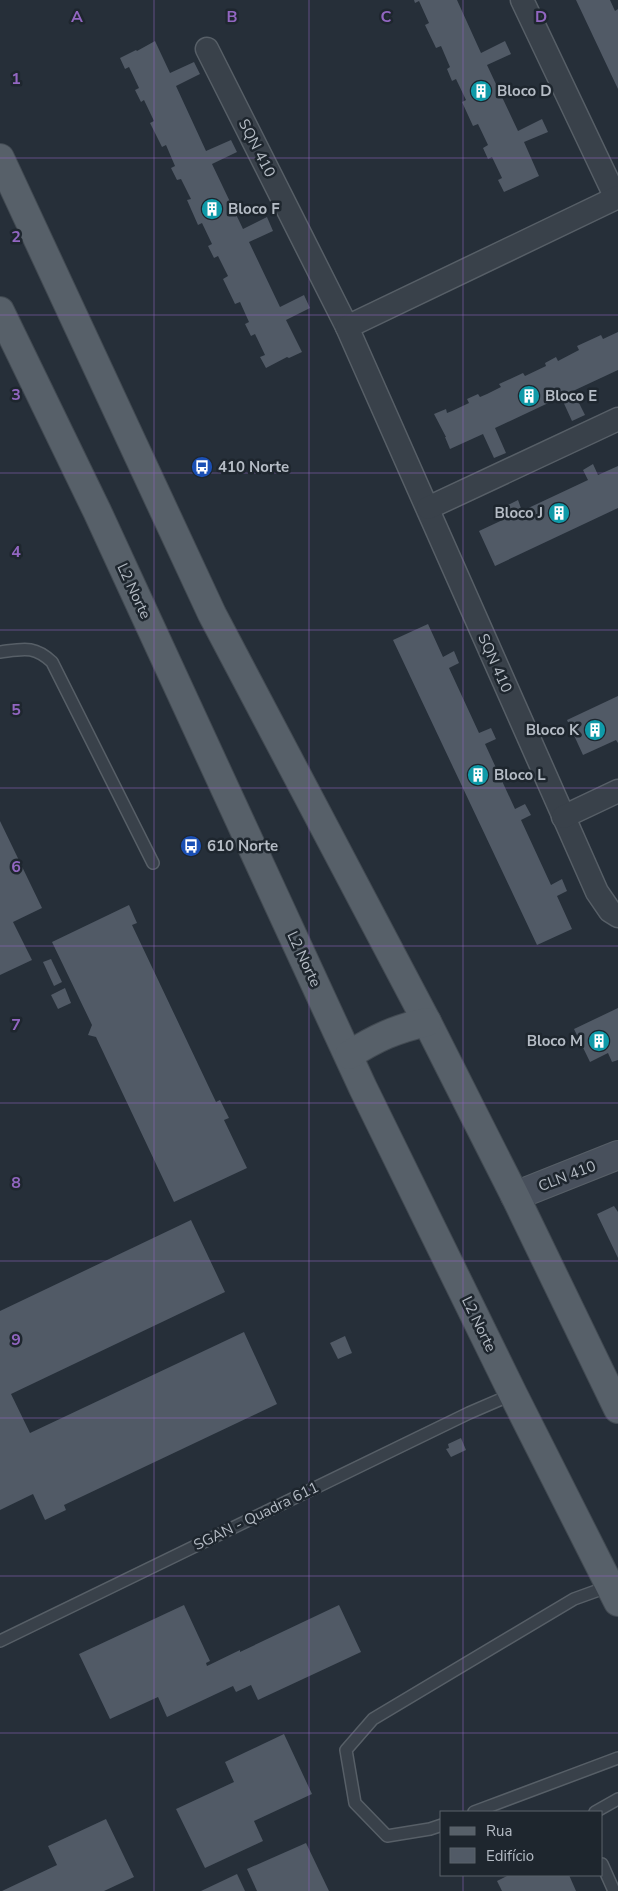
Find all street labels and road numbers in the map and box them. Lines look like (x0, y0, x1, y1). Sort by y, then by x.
street label: SQN 410 (234, 116, 280, 180)
street label: L2 Norte (112, 560, 156, 622)
street label: SQN 410 (473, 630, 517, 696)
street label: L2 Norte (282, 928, 326, 990)
street label: CLN 410 (535, 1156, 599, 1196)
street label: L2 Norte (457, 1293, 501, 1355)
street label: SGAN - Quadra 611 (190, 1477, 322, 1555)

